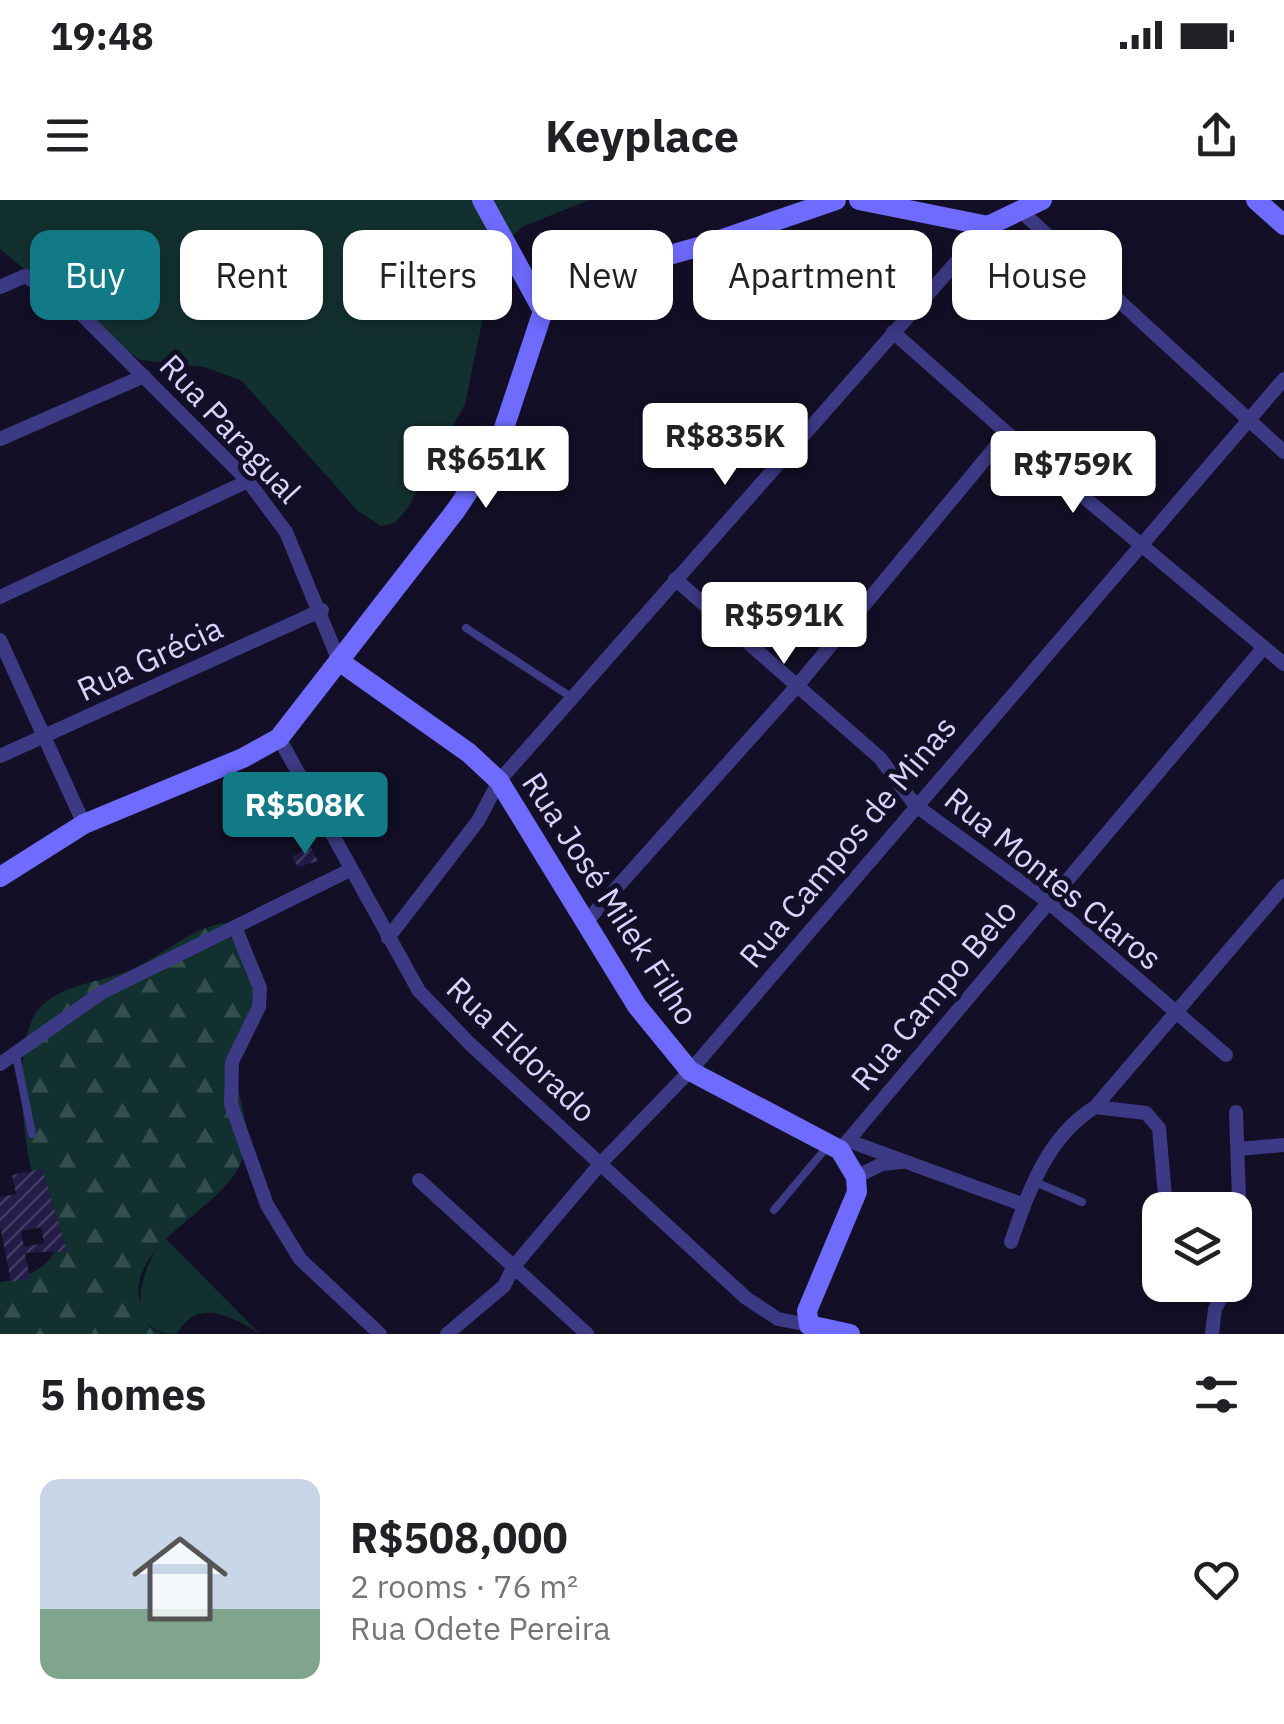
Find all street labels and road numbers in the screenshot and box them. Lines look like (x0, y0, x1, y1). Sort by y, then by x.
street label: Rua Paragual (151, 345, 311, 512)
street label: Rua Grécia (70, 606, 229, 710)
street label: Rua Campos de Minas (729, 707, 965, 976)
street label: Rua José Milek Filho (513, 764, 708, 1033)
street label: Rua Montes Claros (936, 778, 1171, 979)
street label: Rua Campo Belo (841, 890, 1026, 1099)
street label: Rua Eldorado (438, 967, 605, 1131)

